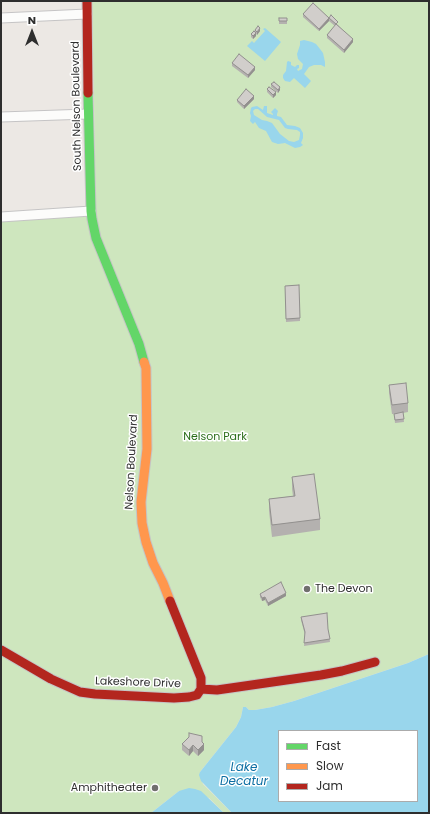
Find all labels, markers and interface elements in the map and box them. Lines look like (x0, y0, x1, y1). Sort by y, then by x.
north arrow (12, 12, 52, 52)
text: N (28, 12, 36, 28)
street label: South Nelson Boulevard (69, 41, 85, 171)
street label: Nelson Boulevard (123, 414, 141, 510)
park label: Nelson Park (183, 430, 247, 444)
place label: The Devon (315, 582, 373, 596)
marker: The Devon (302, 584, 312, 594)
street label: Lakeshore Drive (95, 675, 181, 691)
legend (278, 730, 418, 802)
text: Fast (316, 737, 341, 754)
text: Slow (316, 757, 344, 774)
water label: Lake Decatur (220, 761, 268, 789)
text: Jam (316, 777, 343, 794)
place label: Amphitheater (71, 781, 147, 795)
marker: Amphitheater (150, 783, 160, 793)

